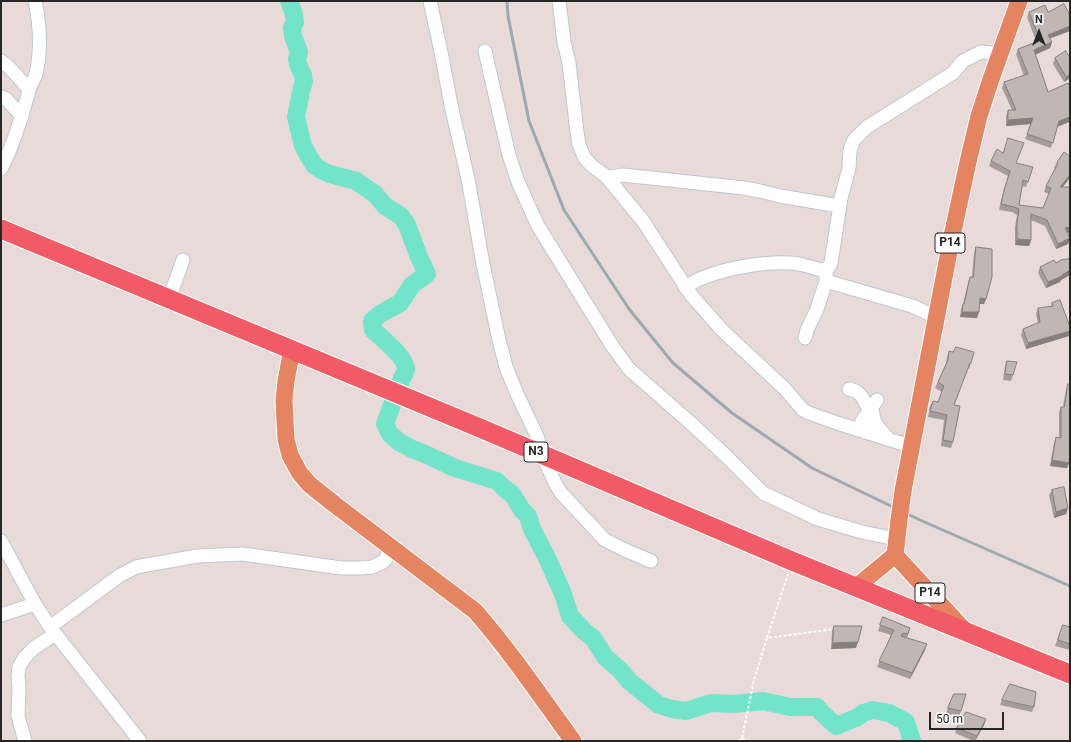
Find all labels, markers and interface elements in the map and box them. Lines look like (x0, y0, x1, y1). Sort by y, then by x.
north arrow (1019, 12, 1059, 52)
text: N (1035, 13, 1043, 26)
road number: P14 (935, 233, 965, 253)
road number: N3 (524, 442, 548, 462)
road number: P14 (915, 583, 945, 603)
scale bar (931, 704, 1006, 730)
text: 50 m (936, 712, 963, 726)

